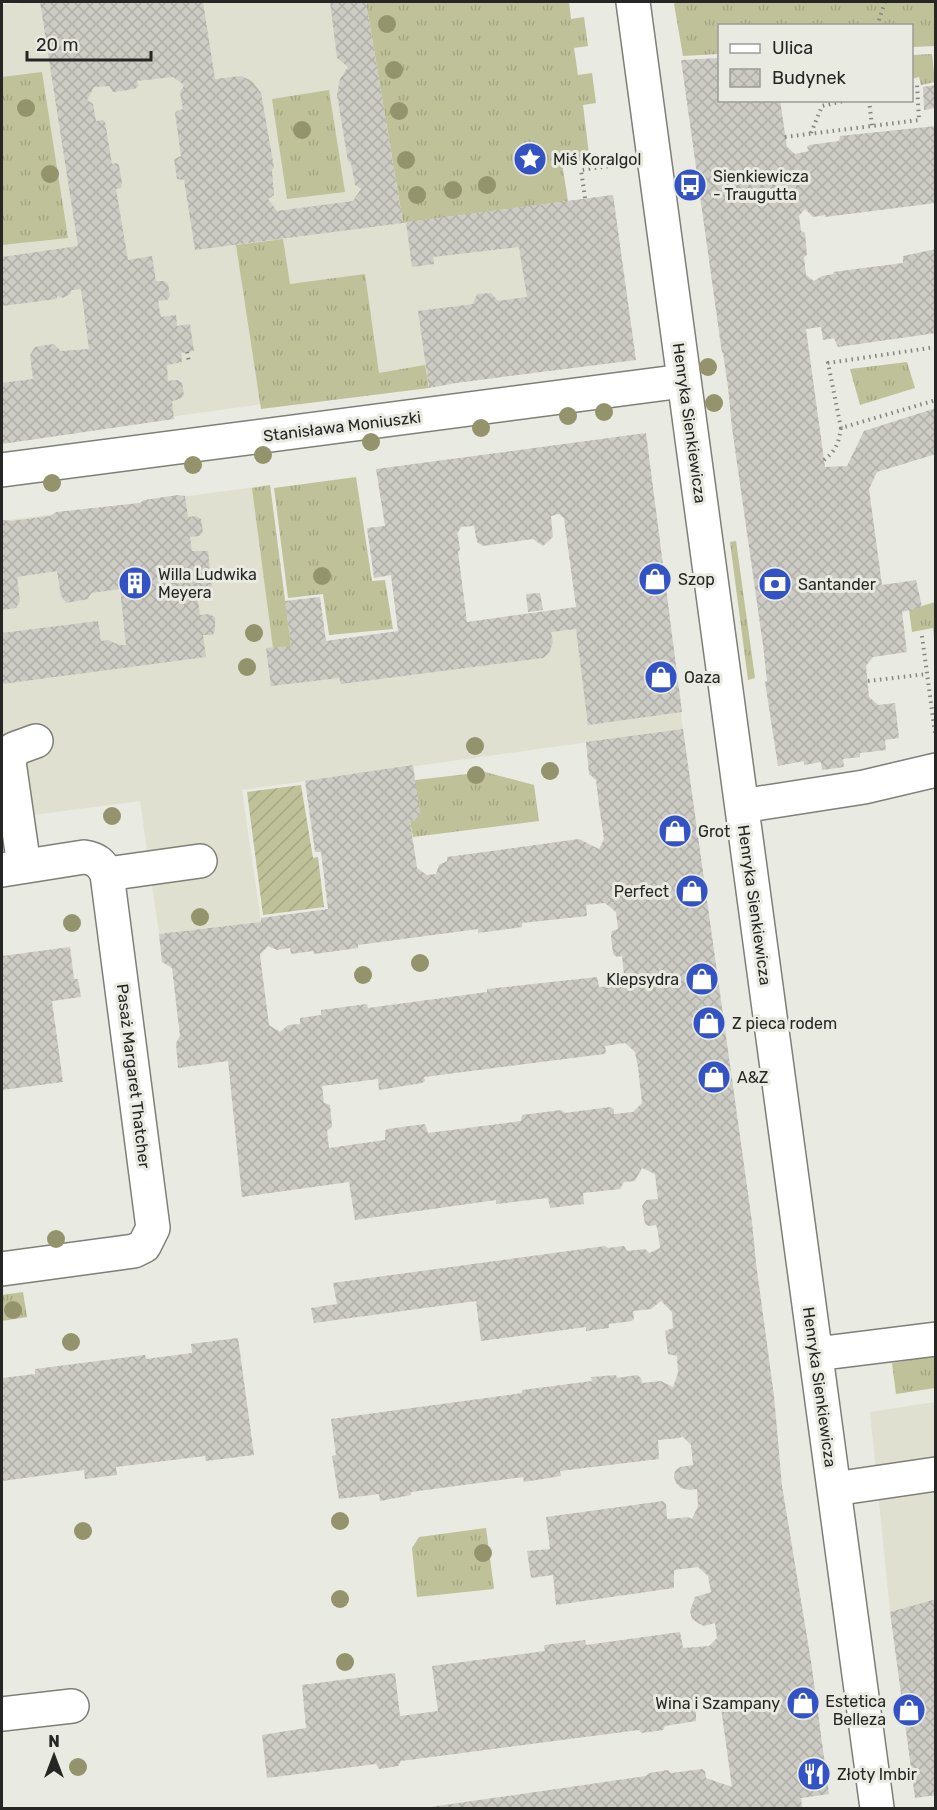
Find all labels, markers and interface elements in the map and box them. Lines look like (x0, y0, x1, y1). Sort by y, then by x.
scale bar (27, 24, 152, 62)
legend (718, 24, 913, 102)
text: 20 m (36, 34, 78, 56)
text: Ulica (772, 37, 813, 59)
text: Budynek (772, 67, 846, 89)
place icon: Miś Koralgol (512, 141, 548, 177)
place label: Miś Koralgol (553, 150, 641, 169)
bus stop icon: Sienkiewicza - Traugutta (672, 167, 708, 203)
place label: Sienkiewicza - Traugutta (713, 167, 809, 204)
street label: Henryka Sienkiewicza (669, 342, 710, 504)
street label: Stanisława Moniuszki (262, 407, 422, 446)
shop icon: Szop (637, 561, 673, 597)
building icon: Willa Ludwika Meyera (117, 565, 153, 601)
place label: Willa Ludwika Meyera (158, 565, 257, 602)
bank icon: Santander (757, 566, 793, 602)
place label: Szop (678, 570, 715, 589)
place label: Santander (798, 575, 876, 594)
shop icon: Oaza (643, 659, 679, 695)
place label: Oaza (684, 668, 721, 687)
shop icon: Grot (657, 813, 693, 849)
place label: Grot (698, 822, 730, 841)
street label: Henryka Sienkiewicza (734, 824, 775, 986)
shop icon: Perfect (674, 873, 710, 909)
place label: Perfect (614, 882, 669, 901)
shop icon: Klepsydra (684, 961, 720, 997)
place label: Klepsydra (606, 970, 679, 989)
street label: Pasaż Margaret Thatcher (113, 983, 154, 1169)
shop icon: Z pieca rodem (691, 1005, 727, 1041)
place label: Z pieca rodem (732, 1014, 837, 1033)
shop icon: A&Z (696, 1059, 732, 1095)
place label: A&Z (737, 1068, 768, 1087)
street label: Henryka Sienkiewicza (799, 1306, 840, 1468)
shop icon: Wina i Szampany (785, 1685, 821, 1721)
place label: Estetica Belleza (825, 1692, 886, 1729)
shop icon: Estetica Belleza (891, 1692, 927, 1728)
place label: Wina i Szampany (655, 1694, 780, 1713)
north arrow (24, 1726, 84, 1786)
text: N (48, 1732, 60, 1751)
restaurant icon: Złoty Imbir (796, 1756, 832, 1792)
place label: Złoty Imbir (837, 1765, 917, 1784)

